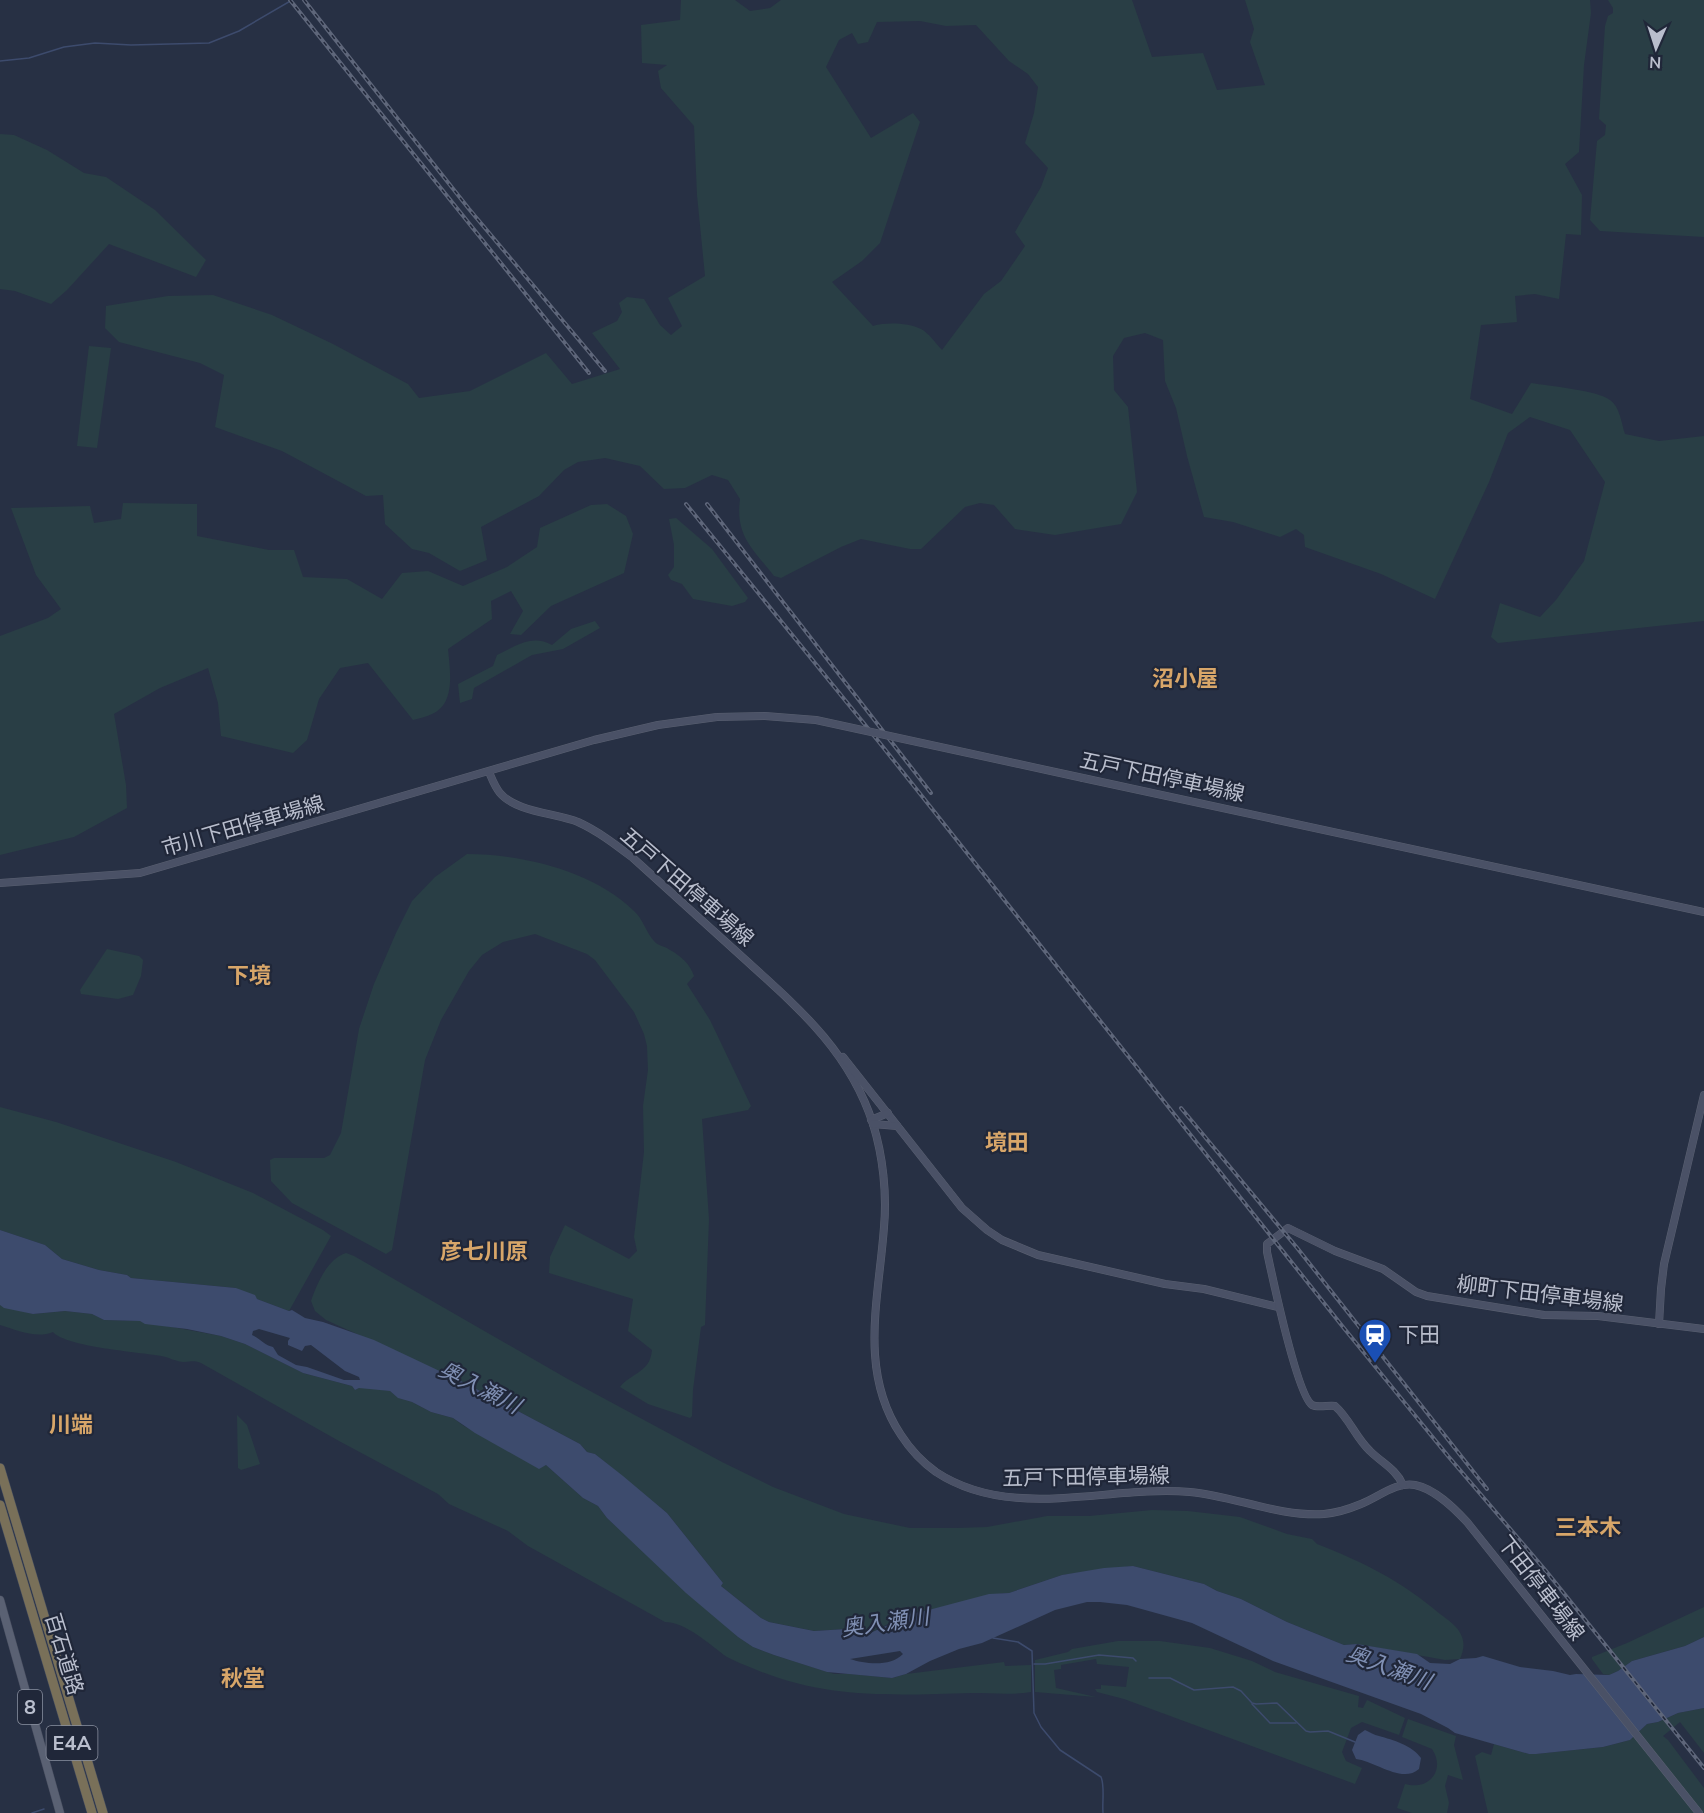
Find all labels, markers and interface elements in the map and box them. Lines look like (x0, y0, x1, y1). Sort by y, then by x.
north arrow (1626, 18, 1686, 78)
text: N (1649, 51, 1662, 73)
district label: 沼小屋 (1152, 664, 1218, 694)
street label: 五戸下田停車場線 (1077, 746, 1247, 808)
street label: 市川下田停車場線 (158, 789, 328, 863)
street label: 五戸下田停車場線 (614, 821, 760, 953)
district label: 下境 (227, 961, 271, 991)
district label: 境田 (985, 1128, 1029, 1158)
district label: 彦七川原 (440, 1237, 528, 1267)
street label: 柳町下田停車場線 (1455, 1270, 1625, 1318)
station icon: 下田 (1357, 1317, 1393, 1364)
place label: 下田 (1398, 1321, 1440, 1349)
water label: 奥入瀬川 (434, 1355, 527, 1422)
district label: 川端 (49, 1410, 93, 1440)
street label: 五戸下田停車場線 (1002, 1462, 1170, 1492)
district label: 三本木 (1555, 1513, 1621, 1543)
street label: 下田停車場線 (1491, 1530, 1591, 1646)
water label: 奥入瀬川 (839, 1602, 933, 1644)
street label: 百石道路 (38, 1610, 90, 1698)
water label: 奥入瀬川 (1342, 1639, 1437, 1698)
district label: 秋堂 (221, 1664, 265, 1694)
road number: 8 (18, 1690, 42, 1724)
road number: E4A (46, 1726, 98, 1760)

